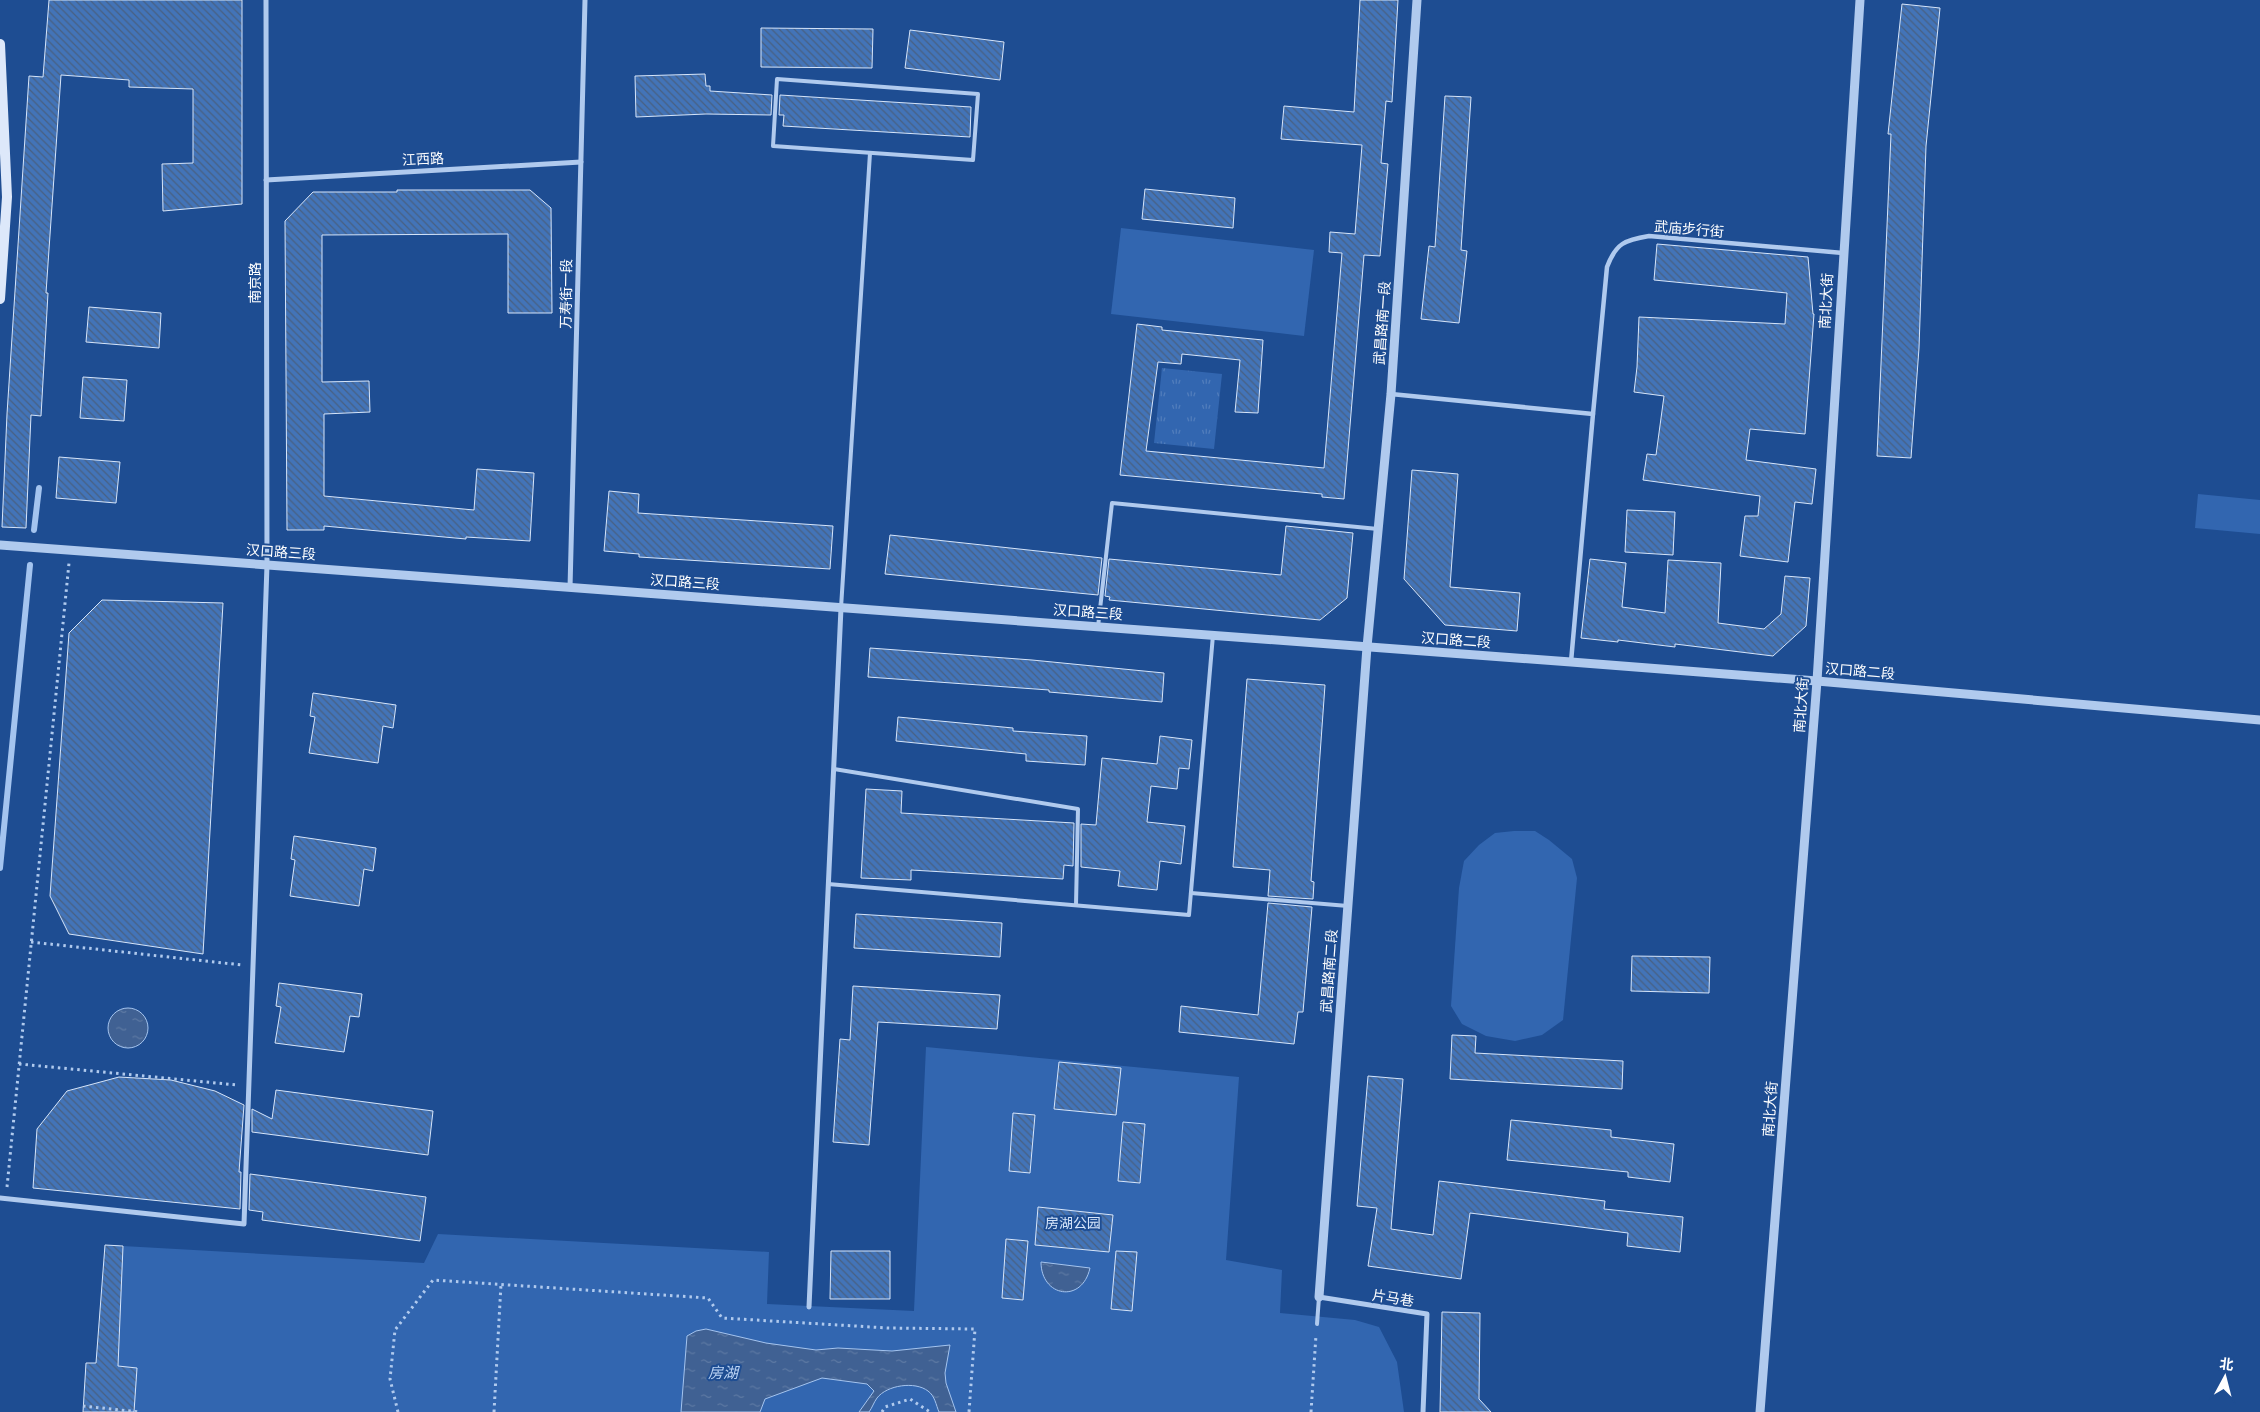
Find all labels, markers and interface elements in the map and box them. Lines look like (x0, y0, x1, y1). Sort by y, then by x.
street label: 江西路 (402, 150, 444, 168)
street label: 武庙步行街 (1653, 218, 1725, 240)
street label: 万寿街一段 (557, 259, 575, 329)
street label: 南京路 (247, 262, 263, 304)
street label: 南北大街 (1817, 273, 1835, 329)
street label: 武昌路南一段 (1371, 281, 1393, 365)
street label: 汉口路三段 (246, 542, 316, 562)
street label: 汉口路三段 (650, 572, 720, 592)
street label: 汉口路三段 (1053, 602, 1123, 622)
street label: 汉口路二段 (1421, 630, 1491, 650)
street label: 汉口路二段 (1824, 660, 1896, 682)
street label: 南北大街 (1791, 677, 1811, 733)
street label: 武昌路南二段 (1318, 929, 1340, 1013)
street label: 南北大街 (1760, 1081, 1780, 1137)
park label: 房湖公园 (1045, 1215, 1101, 1231)
street label: 片马巷 (1371, 1287, 1415, 1309)
north arrow (2200, 1352, 2250, 1402)
text: 北 (2219, 1355, 2235, 1373)
water label: 房湖 (708, 1364, 740, 1381)

